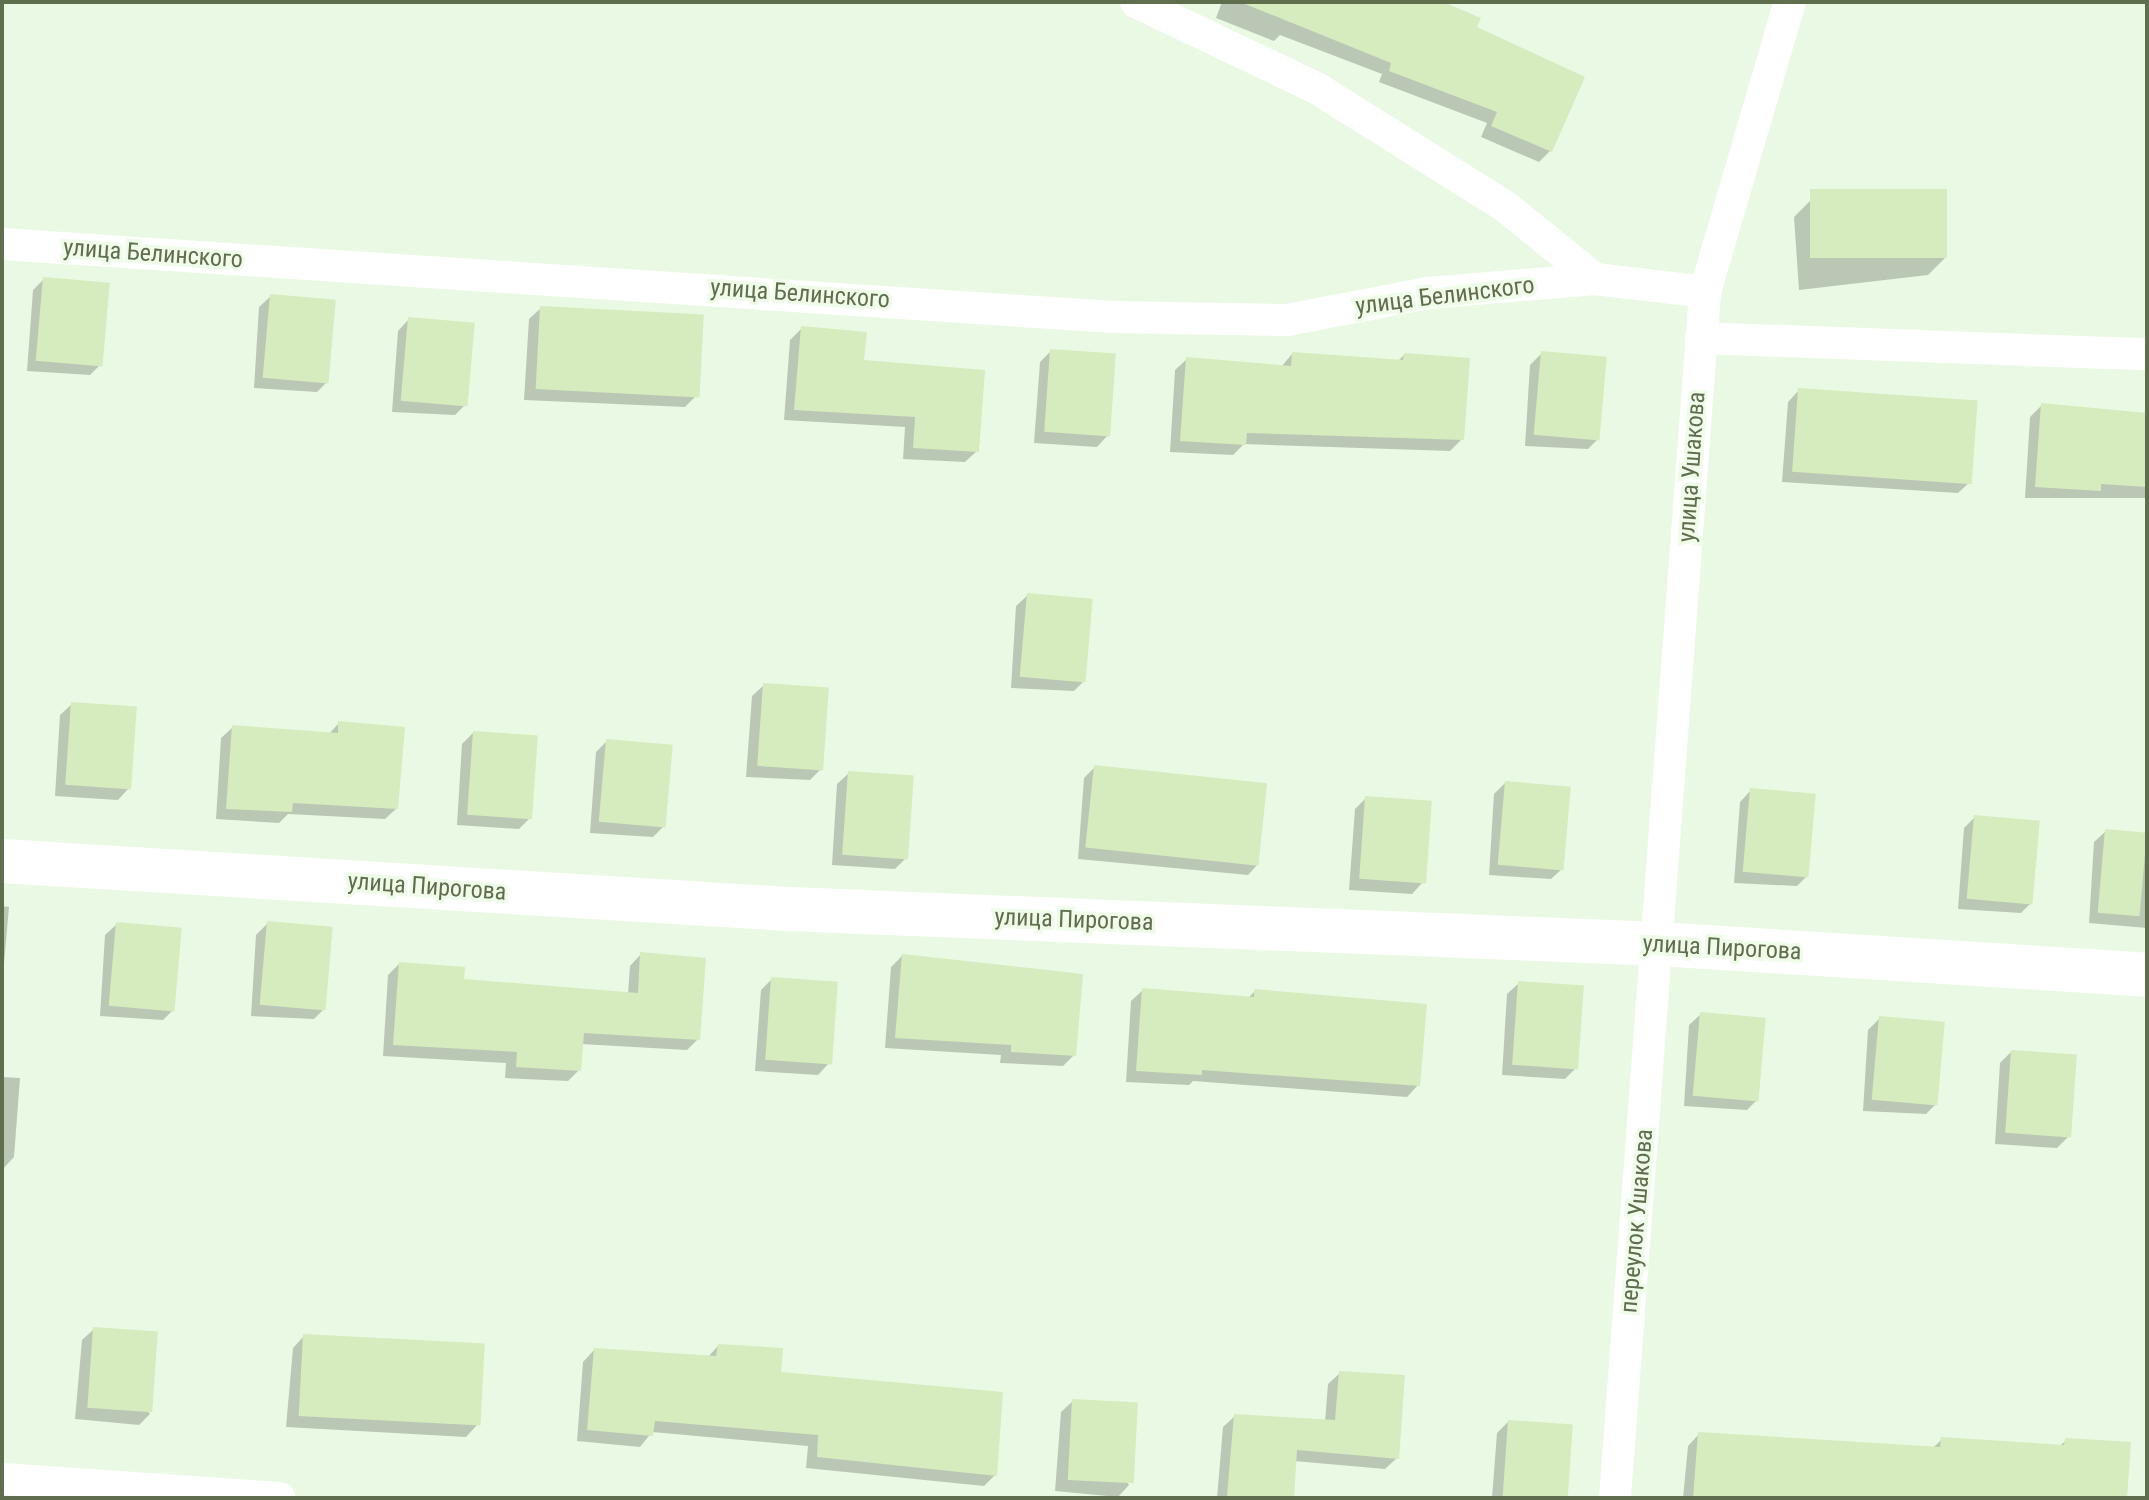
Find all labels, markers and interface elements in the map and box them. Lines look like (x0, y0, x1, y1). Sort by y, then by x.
street label: улица Белинского (62, 233, 244, 275)
street label: улица Белинского (1354, 271, 1536, 321)
street label: улица Белинского (709, 273, 891, 315)
street label: улица Ушакова (1672, 391, 1712, 543)
street label: улица Пирогова (347, 867, 507, 907)
street label: улица Пирогова (994, 903, 1154, 937)
street label: улица Пирогова (1642, 929, 1802, 967)
street label: переулок Ушакова (1615, 1128, 1659, 1314)

